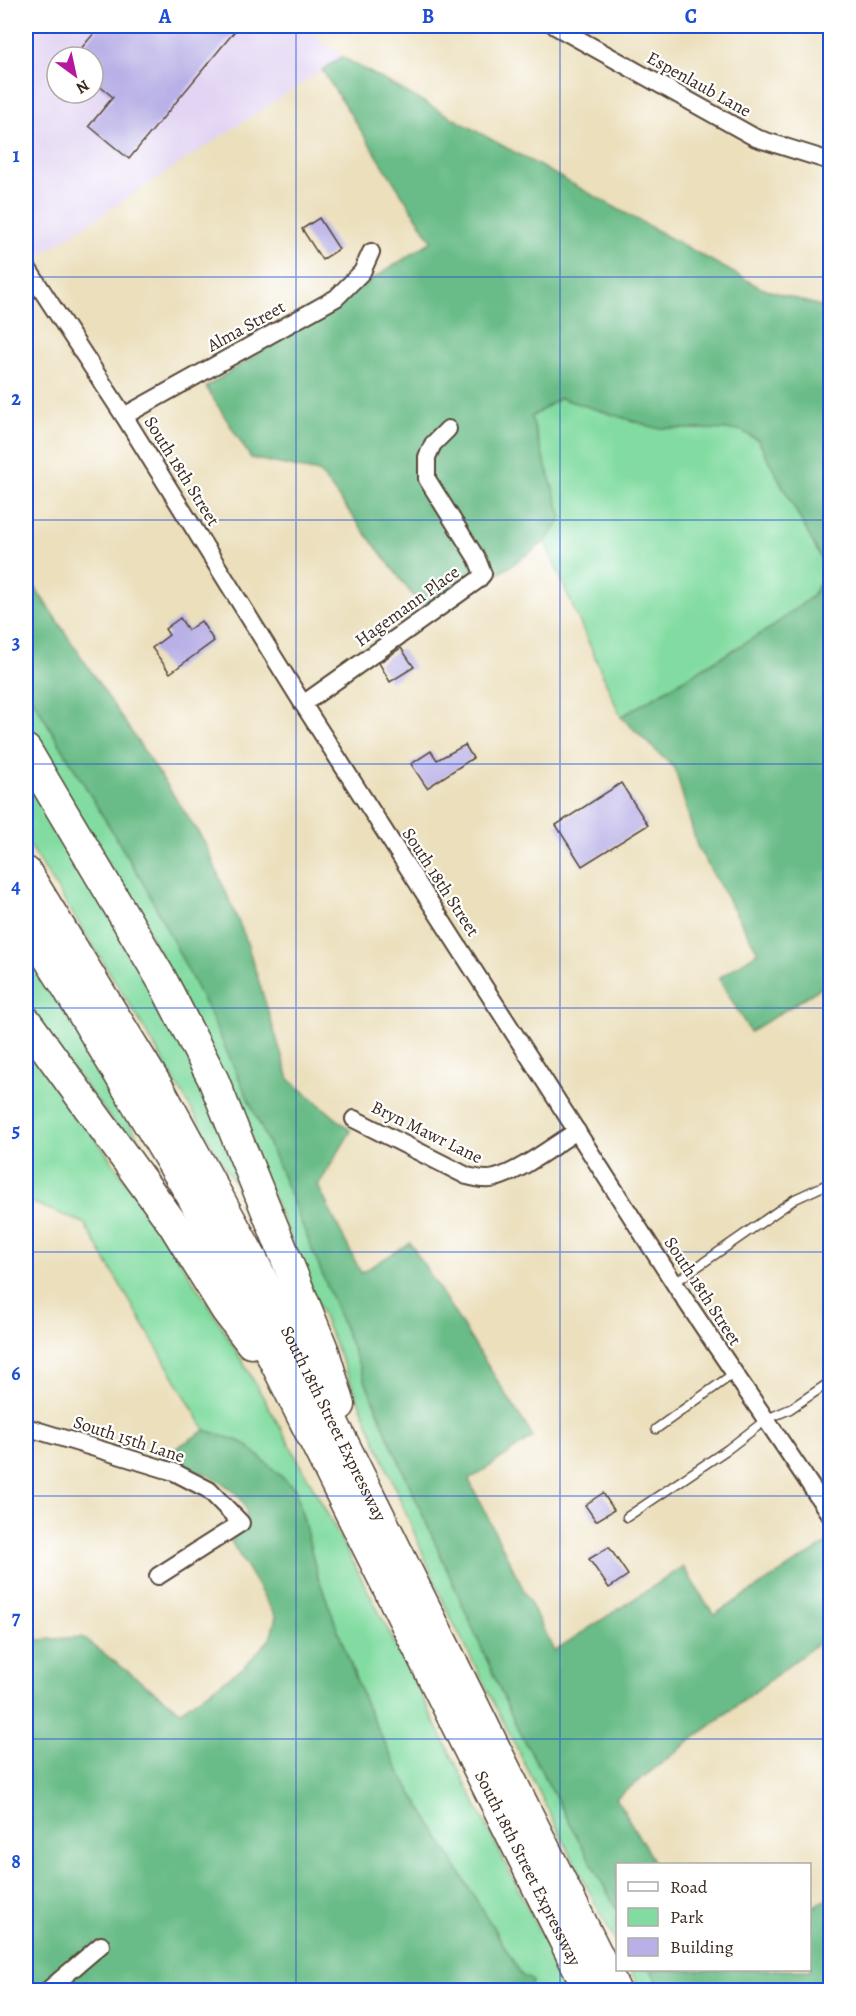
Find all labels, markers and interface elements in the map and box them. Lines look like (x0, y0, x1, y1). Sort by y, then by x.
text: A (158, 3, 172, 30)
text: B (422, 3, 434, 30)
text: C (685, 3, 697, 30)
north arrow (45, 45, 105, 105)
street label: Espenlaub Lane (642, 45, 756, 123)
text: N (71, 74, 94, 99)
text: 1 (12, 142, 20, 169)
street label: Alma Street (202, 295, 289, 358)
text: 2 (11, 385, 21, 412)
street label: South 18th Street (139, 412, 225, 531)
street label: Hagemann Place (350, 560, 464, 652)
text: 3 (12, 629, 20, 656)
street label: South 18th Street (397, 823, 485, 941)
text: 4 (11, 873, 21, 900)
street label: Bryn Mawr Lane (367, 1095, 487, 1169)
text: 5 (12, 1117, 20, 1144)
street label: South 18th Street (659, 1232, 747, 1350)
street label: South 18th Street Expressway (275, 1322, 393, 1526)
text: 6 (11, 1360, 21, 1387)
street label: South 15th Lane (70, 1410, 188, 1468)
text: 7 (12, 1604, 21, 1631)
street label: South 18th Street Expressway (469, 1766, 587, 1971)
text: 8 (11, 1848, 21, 1875)
legend (616, 1863, 811, 1971)
text: Road (670, 1875, 708, 1899)
text: Park (670, 1905, 704, 1929)
text: Building (670, 1935, 734, 1959)

